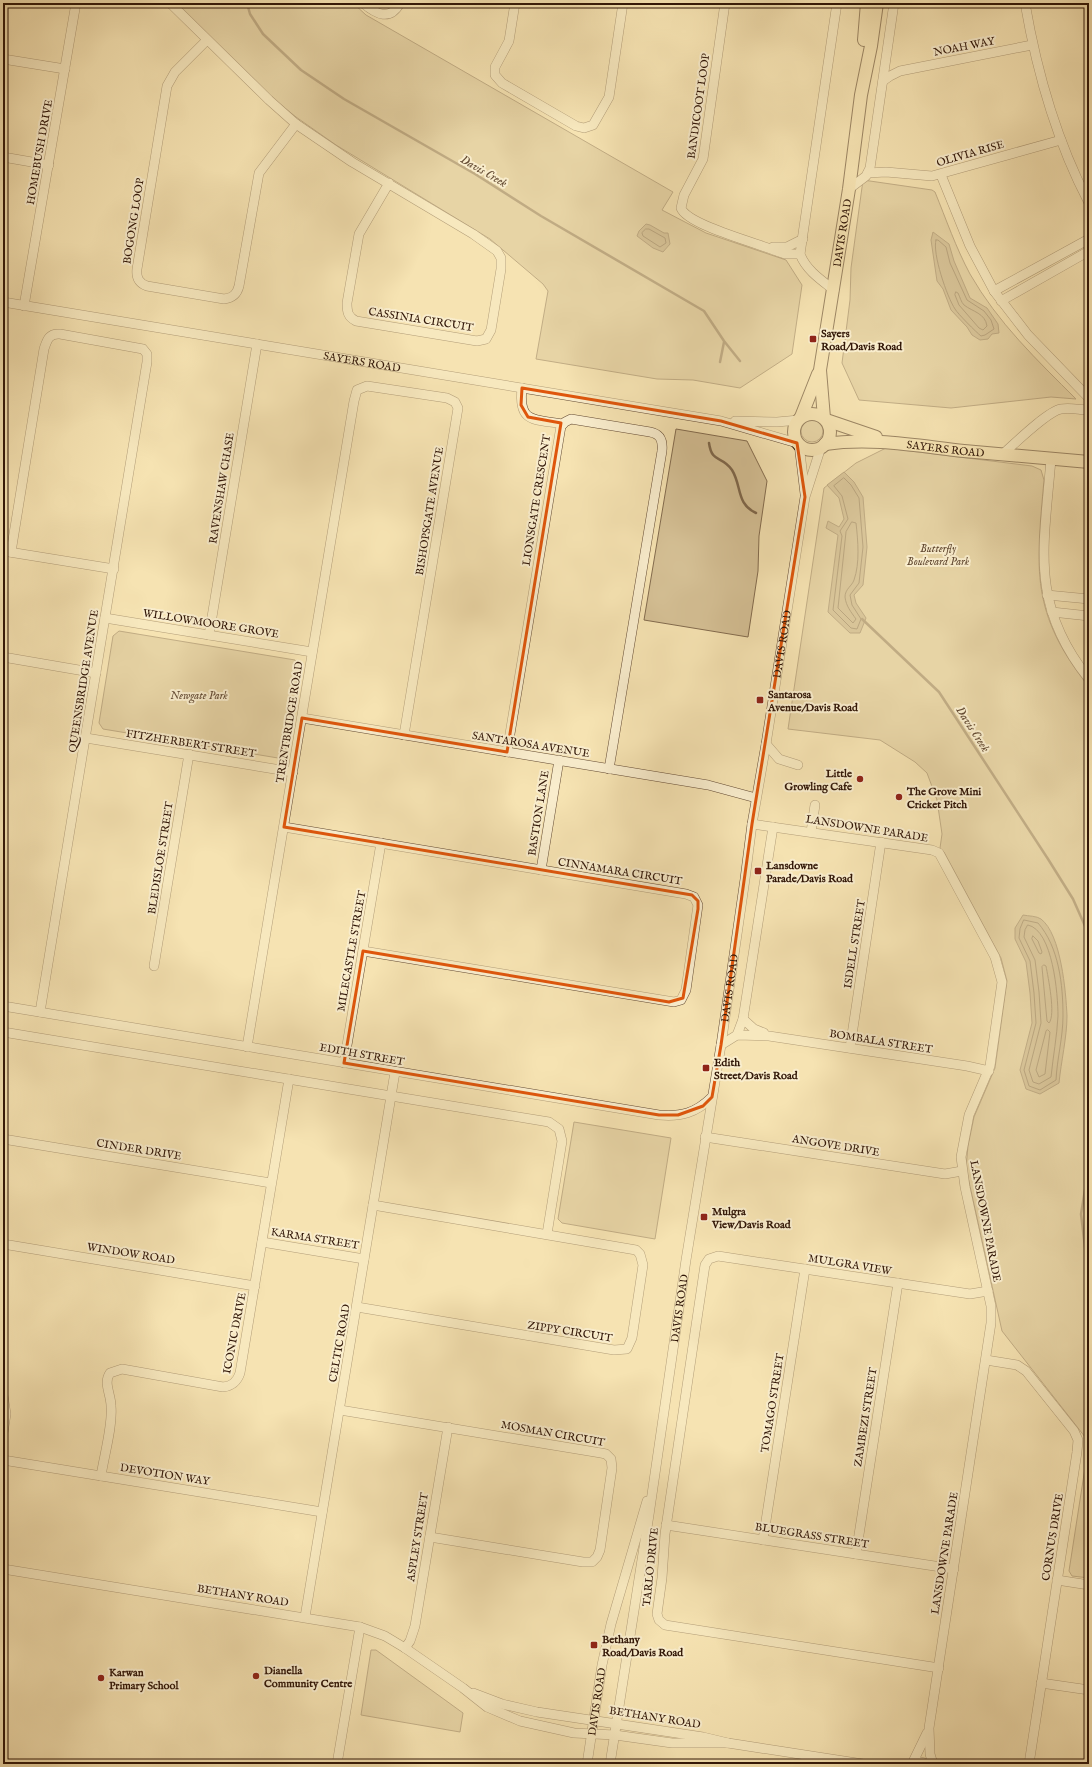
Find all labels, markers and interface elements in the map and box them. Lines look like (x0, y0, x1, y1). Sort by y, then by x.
street label: NOAH WAY (932, 34, 997, 60)
street label: BANDICOOT LOOP (685, 52, 713, 160)
street label: HOMEBUSH DRIVE (24, 98, 56, 206)
street label: OLIVIA RISE (935, 138, 1006, 170)
water label: Davis Creek (458, 152, 510, 191)
street label: BOGONG LOOP (120, 177, 148, 265)
street label: DAVIS ROAD (831, 198, 855, 268)
street label: CASSINIA CIRCUIT (367, 305, 474, 335)
place label: Sayers Road/Davis Road (821, 327, 903, 354)
marker: Sayers Road/Davis Road (808, 334, 818, 344)
street label: SAYERS ROAD (322, 349, 402, 376)
street label: RAVENSHAW CHASE (206, 431, 238, 545)
street label: LIONSGATE CRESCENT (520, 433, 554, 567)
street label: SAYERS ROAD (906, 438, 985, 461)
street label: BISHOPSGATE AVENUE (413, 445, 447, 576)
park label: Butterfly Boulevard Park (907, 542, 970, 569)
street label: WILLOWMOORE GROVE (142, 606, 280, 642)
street label: QUEENSBRIDGE AVENUE (66, 608, 102, 754)
street label: DAVIS ROAD (770, 609, 795, 679)
street label: TRENTBRIDGE ROAD (273, 660, 307, 784)
place label: Santarosa Avenue/Davis Road (767, 688, 859, 715)
park label: Newgate Park (170, 689, 228, 704)
marker: Santarosa Avenue/Davis Road (755, 695, 765, 705)
water label: Davis Creek (952, 704, 993, 755)
street label: FITZHERBERT STREET (125, 727, 257, 761)
street label: SANTAROSA AVENUE (471, 729, 591, 761)
place label: Little Growling Cafe (784, 767, 852, 794)
street label: BASTION LANE (525, 769, 553, 857)
marker: Little Growling Cafe (855, 774, 865, 784)
place label: The Grove Mini Cricket Pitch (906, 785, 981, 812)
marker: The Grove Mini Cricket Pitch (894, 792, 904, 802)
street label: BLEDISLOE STREET (145, 801, 177, 915)
street label: LANSDOWNE PARADE (805, 812, 929, 846)
street label: CINNAMARA CIRCUIT (557, 855, 683, 889)
place label: Lansdowne Parade/Davis Road (765, 859, 854, 886)
marker: Lansdowne Parade/Davis Road (753, 866, 763, 876)
street label: MILECASTLE STREET (334, 890, 370, 1013)
street label: ISDELL STREET (841, 899, 869, 990)
street label: DAVIS ROAD (718, 953, 742, 1023)
street label: BOMBALA STREET (828, 1027, 933, 1057)
street label: EDITH STREET (318, 1041, 405, 1069)
place label: Edith Street/Davis Road (714, 1056, 799, 1083)
marker: Edith Street/Davis Road (701, 1063, 711, 1073)
street label: ANGOVE DRIVE (790, 1132, 881, 1160)
street label: CINDER DRIVE (95, 1136, 183, 1164)
street label: LANSDOWNE PARADE (966, 1159, 1004, 1284)
place label: Mulgra View/Davis Road (711, 1205, 792, 1232)
marker: Mulgra View/Davis Road (699, 1212, 709, 1222)
street label: KARMA STREET (270, 1225, 360, 1253)
street label: WINDOW ROAD (86, 1240, 176, 1268)
street label: MULGRA VIEW (807, 1251, 893, 1279)
street label: DAVIS ROAD (668, 1273, 692, 1343)
street label: ICONIC DRIVE (220, 1291, 250, 1375)
street label: CELTIC ROAD (326, 1303, 354, 1383)
street label: ZIPPY CIRCUIT (526, 1318, 613, 1346)
street label: TOMAGO STREET (758, 1353, 788, 1454)
street label: ZAMBEZI STREET (851, 1366, 881, 1468)
street label: MOSMAN CIRCUIT (500, 1418, 606, 1450)
street label: DEVOTION WAY (119, 1461, 211, 1489)
street label: LANSDOWNE PARADE (928, 1491, 962, 1615)
street label: ASPLEY STREET (404, 1492, 432, 1584)
street label: CORNUS DRIVE (1039, 1492, 1067, 1582)
street label: BLUEGRASS STREET (754, 1520, 870, 1552)
street label: TARLO DRIVE (640, 1527, 662, 1607)
street label: BETHANY ROAD (196, 1582, 290, 1610)
place label: Bethany Road/Davis Road (602, 1633, 684, 1660)
marker: Bethany Road/Davis Road (589, 1640, 599, 1650)
place label: Dianella Community Centre (264, 1664, 352, 1691)
place label: Karwan Primary School (109, 1666, 179, 1693)
street label: DAVIS ROAD (585, 1667, 610, 1737)
marker: Dianella Community Centre (251, 1671, 261, 1681)
marker: Karwan Primary School (96, 1673, 106, 1683)
street label: BETHANY ROAD (608, 1704, 702, 1732)

